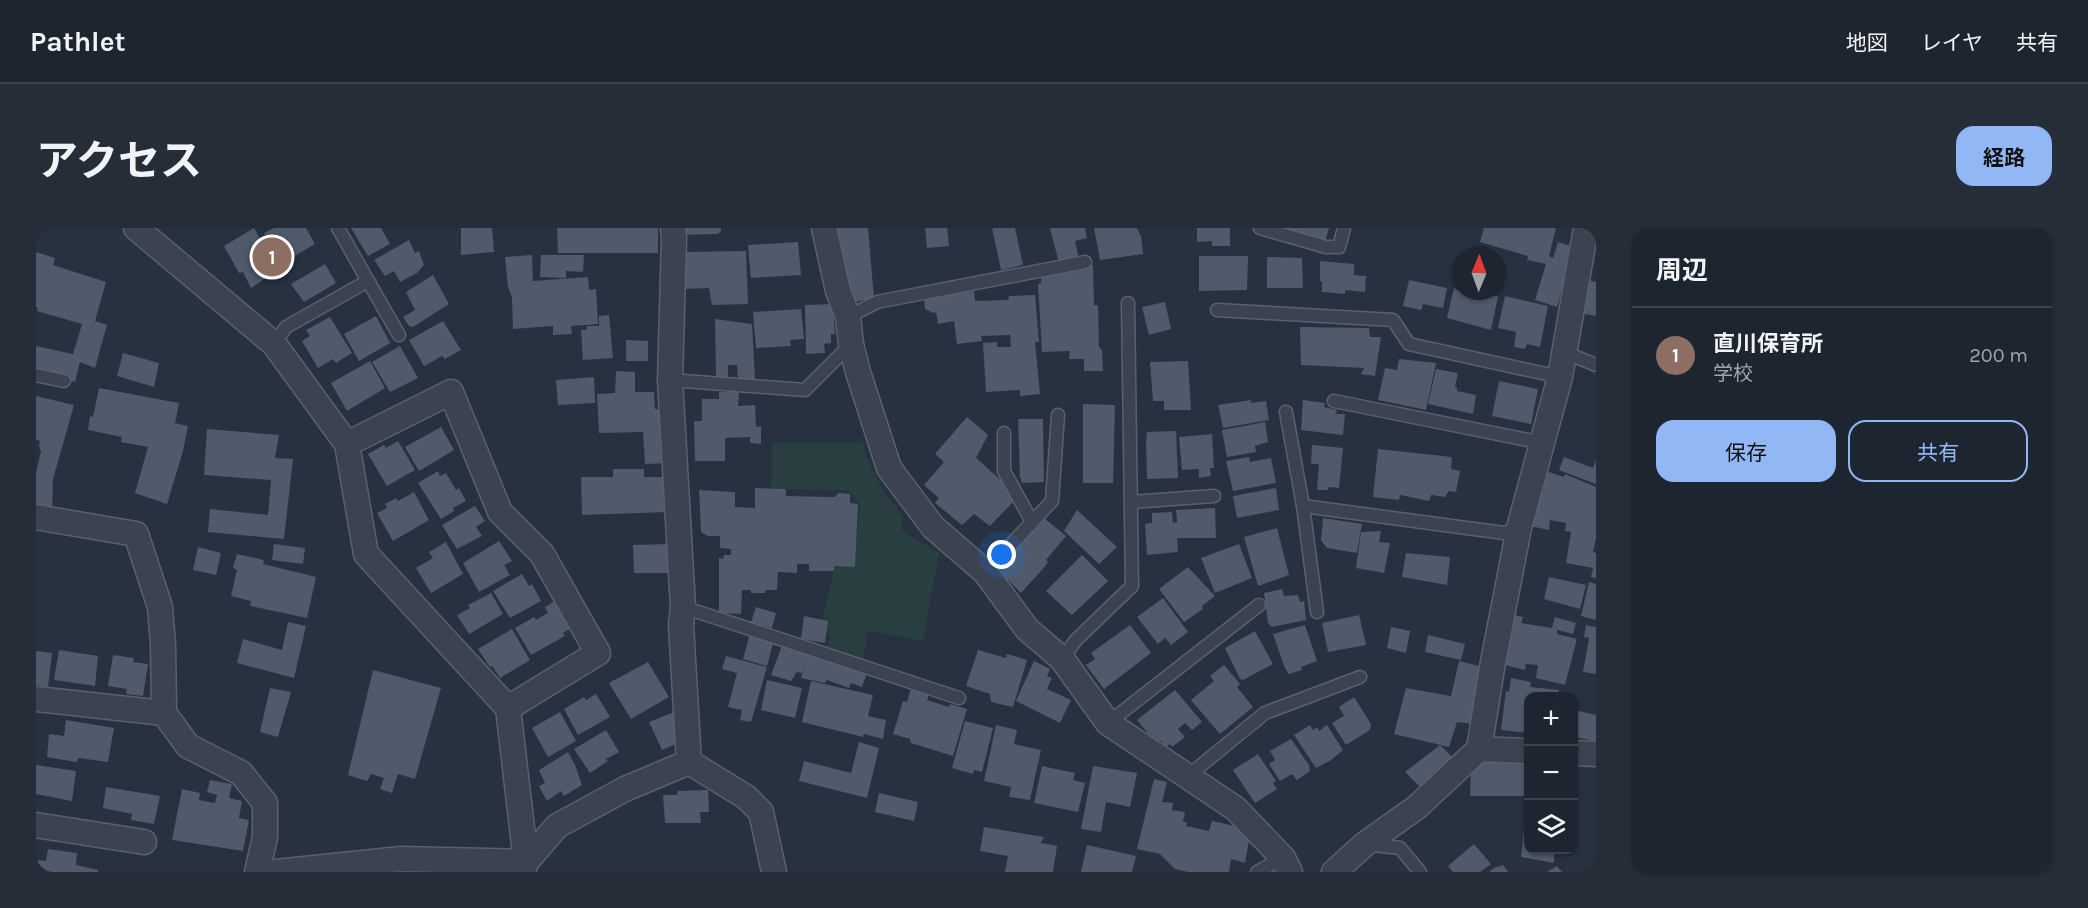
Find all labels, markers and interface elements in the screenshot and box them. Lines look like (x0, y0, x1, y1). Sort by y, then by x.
text: Pathlet (30, 25, 126, 58)
text: 地図 (1846, 31, 1888, 55)
text: レイヤ (1921, 31, 1983, 55)
text: 共有 (2016, 31, 2058, 55)
button: 経路 (1956, 126, 2052, 186)
text: アクセス (36, 136, 202, 186)
pin: 1 (252, 234, 292, 279)
north arrow (1452, 246, 1506, 300)
text: 周辺 (1656, 255, 1708, 286)
text: 直川保育所 (1713, 331, 1823, 357)
text: 1 (1672, 344, 1679, 367)
text: 200 m (1969, 344, 2028, 367)
text: 学校 (1713, 362, 1753, 385)
button: 保存 (1656, 420, 1836, 482)
button: 共有 (1848, 420, 2028, 482)
your location (987, 540, 1016, 569)
map controls (1524, 692, 1578, 854)
button: + (1524, 692, 1578, 746)
button: − (1524, 746, 1578, 800)
button: layers (1524, 800, 1578, 854)

